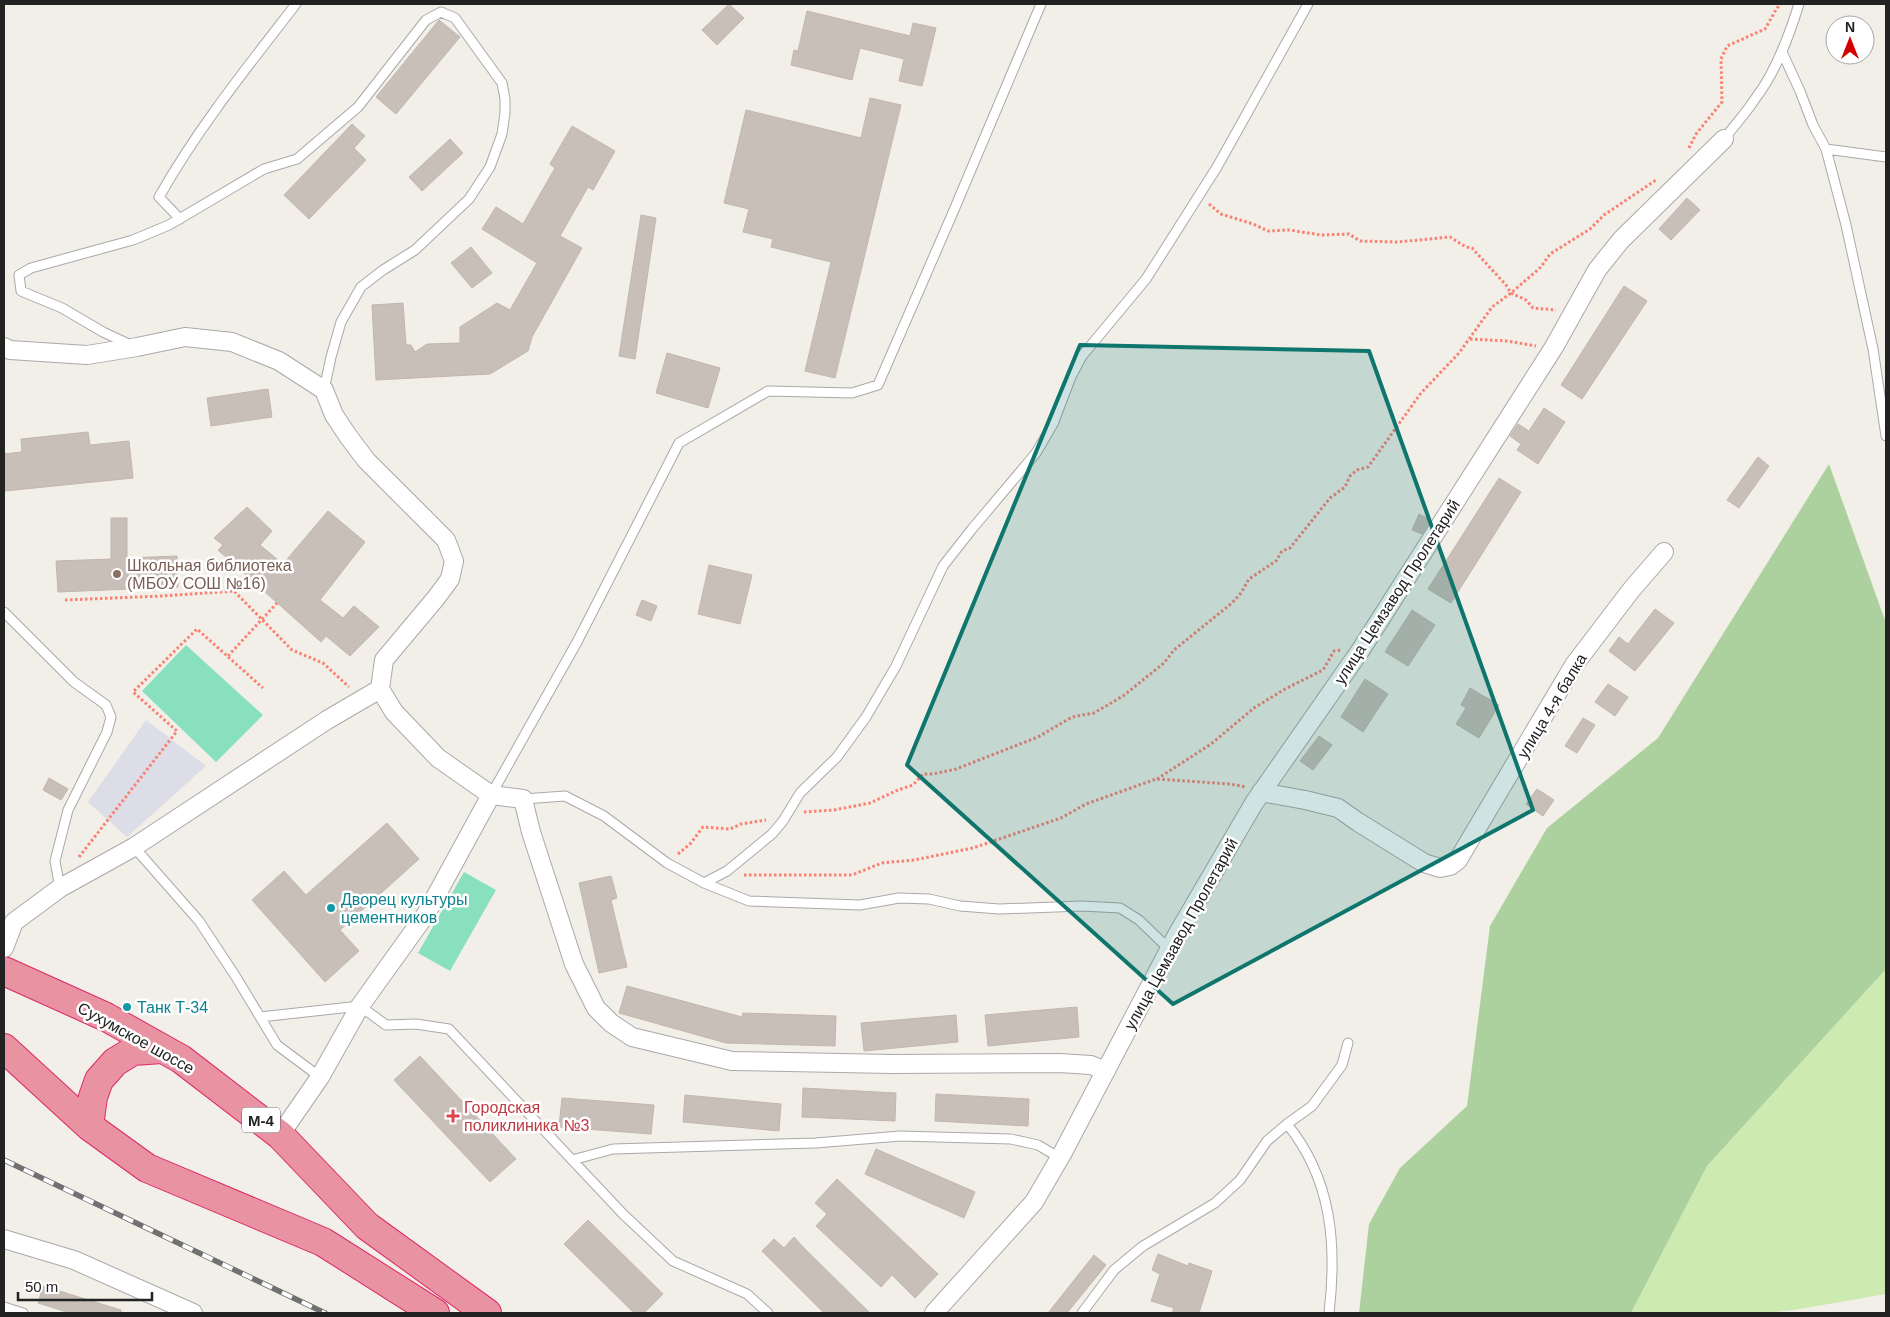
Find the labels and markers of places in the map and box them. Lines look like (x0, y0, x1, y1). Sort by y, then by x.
place label: Школьная библиотека (МБОУ СОШ №16) (127, 557, 292, 592)
marker: Школьная библиотека (МБОУ СОШ №16) (111, 568, 123, 580)
place label: Дворец культуры цементников (341, 891, 467, 926)
marker: Дворец культуры цементников (325, 902, 337, 914)
place label: Танк Т-34 (137, 999, 208, 1016)
marker: Танк Т-34 (121, 1001, 133, 1013)
place label: Городская поликлиника №3 (464, 1099, 590, 1134)
marker: Городская поликлиника №3 (446, 1109, 460, 1123)

